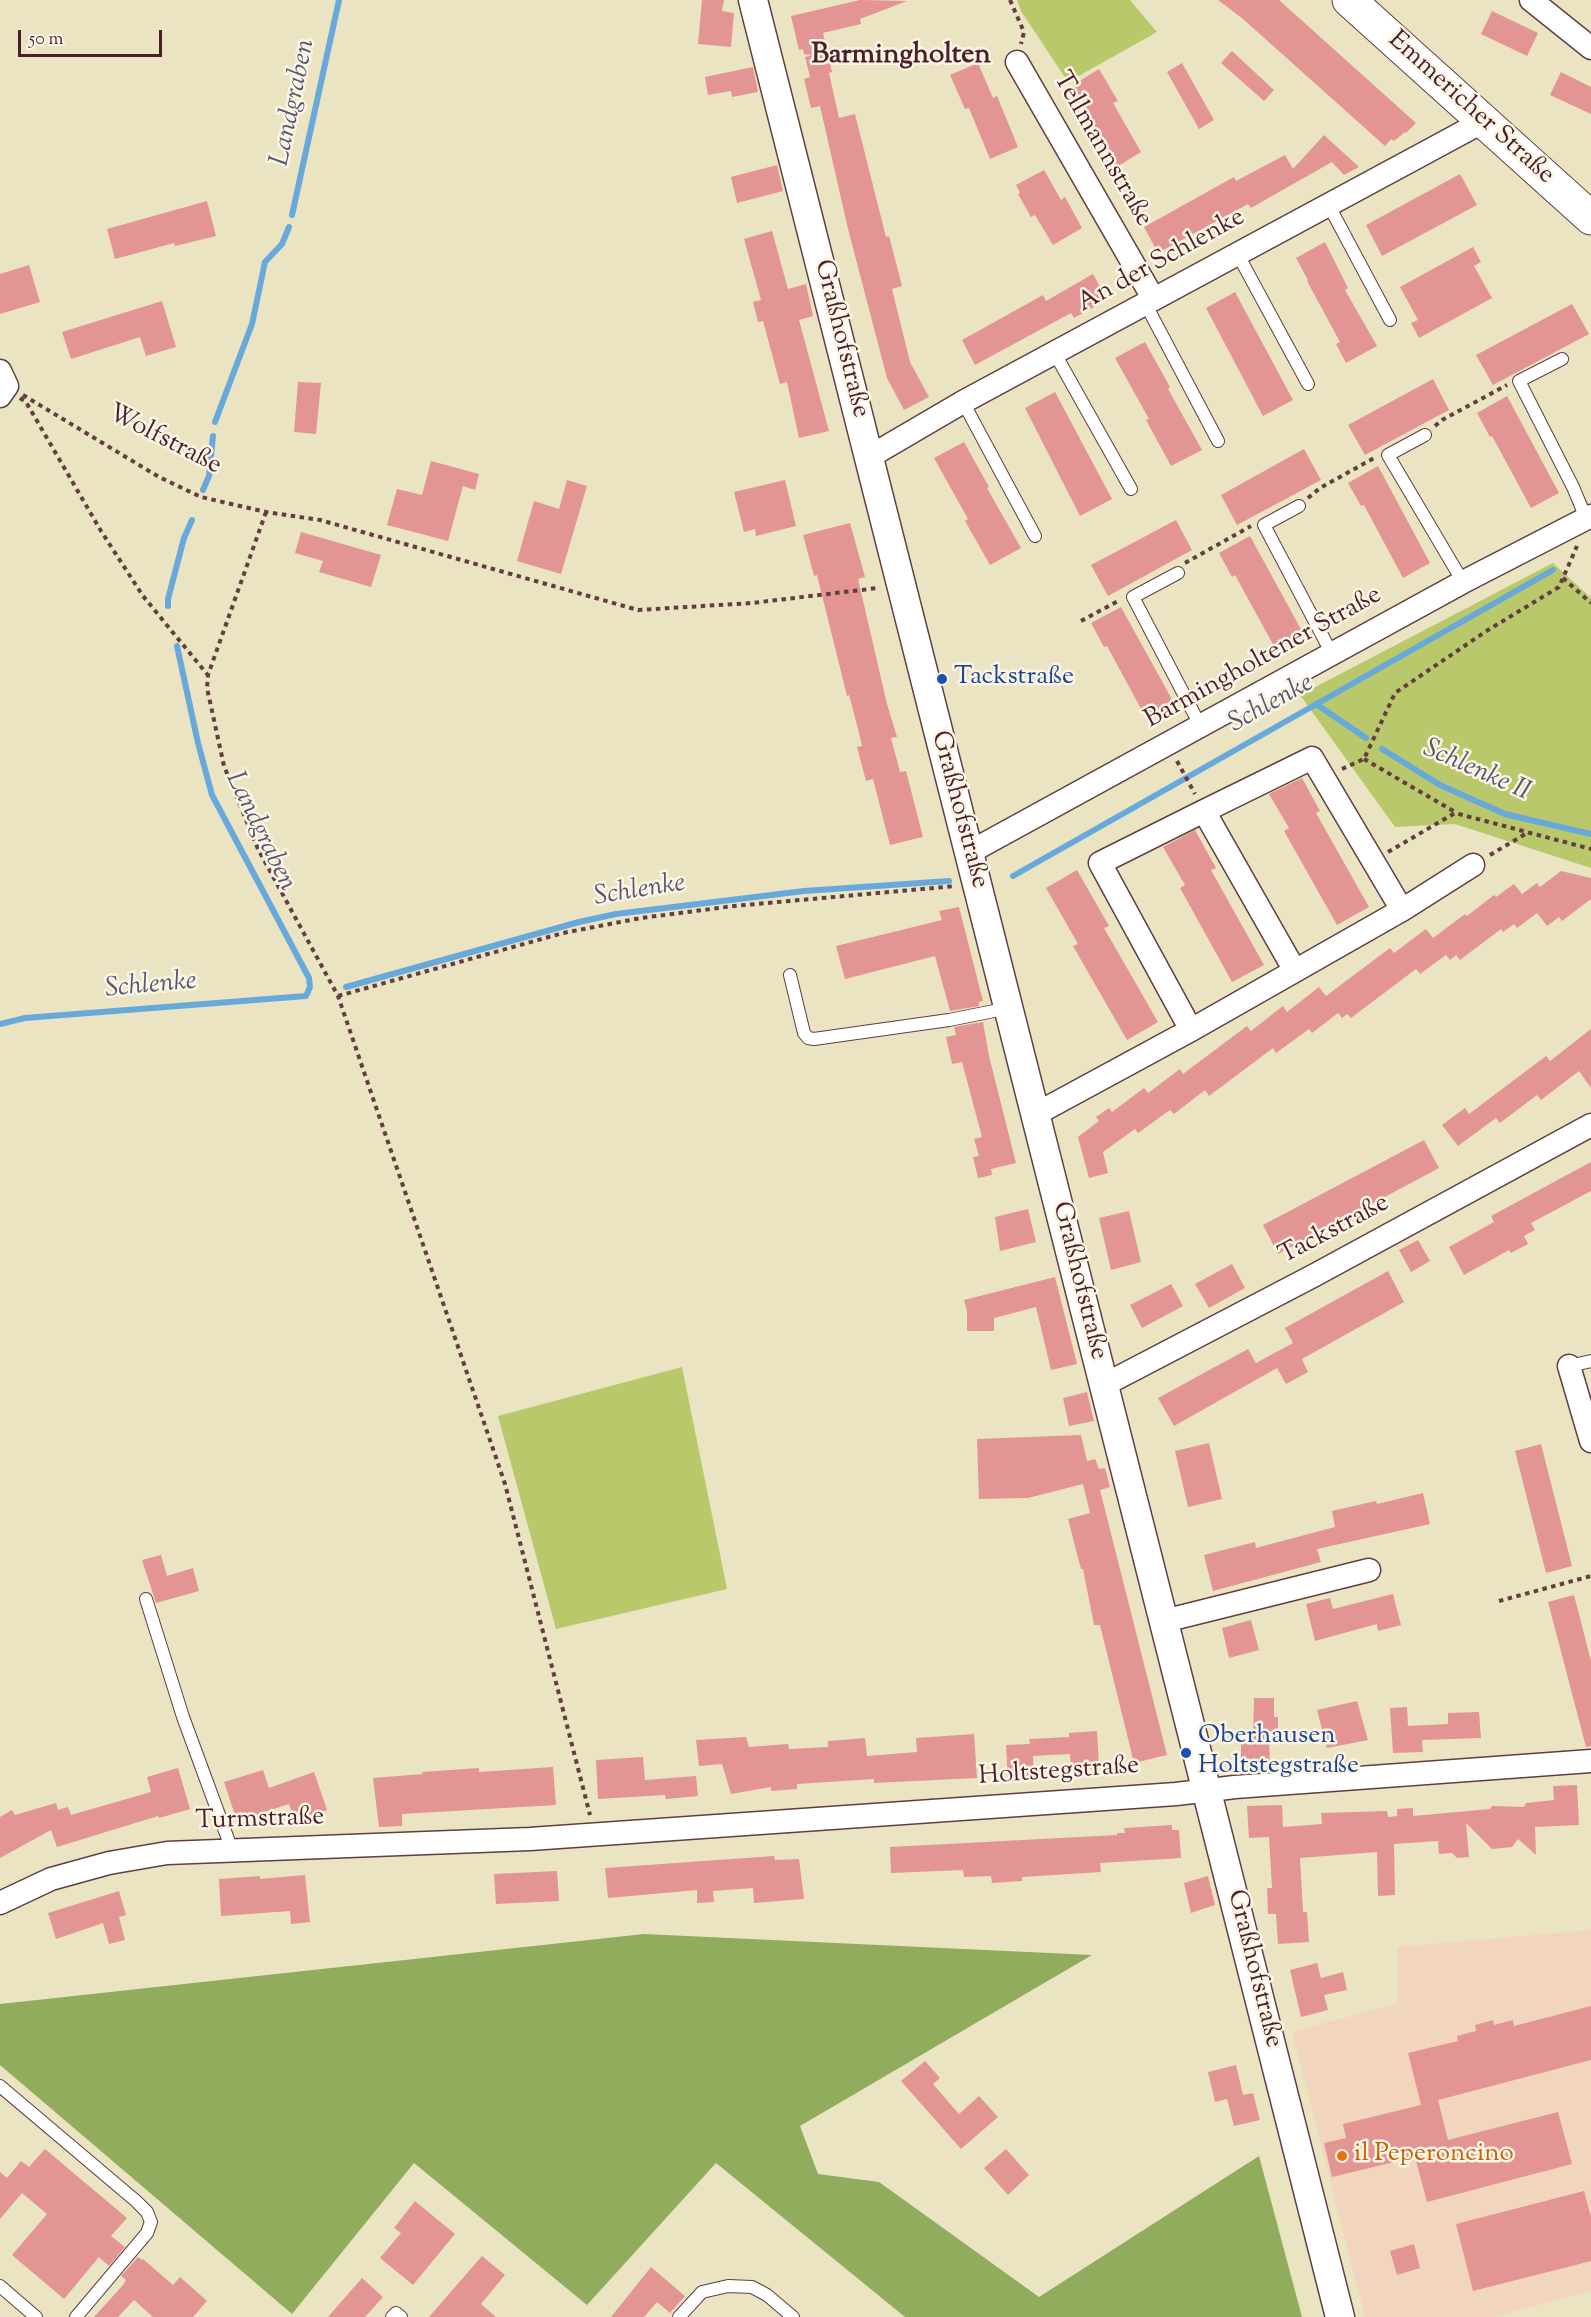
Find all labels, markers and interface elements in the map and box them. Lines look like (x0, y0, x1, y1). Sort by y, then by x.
scale bar (21, 18, 165, 56)
street label: Emmericher Straße (1380, 26, 1560, 192)
text: 50 m (29, 27, 63, 53)
water label: Landgraben (266, 37, 324, 169)
district label: Barmingholten (811, 40, 991, 74)
street label: Tellmannstraße (1044, 67, 1158, 233)
street label: An der Schlenke (1073, 203, 1251, 321)
street label: Graßhofstraße (805, 257, 875, 421)
street label: Wolfstraße (102, 399, 226, 483)
street label: Barmingholtener Straße (1140, 581, 1388, 737)
place label: Tackstraße (954, 663, 1074, 695)
water label: Schlenke (1224, 669, 1320, 741)
marker: Tackstraße (935, 672, 949, 686)
street label: Graßhofstraße (922, 728, 994, 892)
water label: Schlenke II (1417, 734, 1535, 810)
water label: Landgraben (216, 767, 302, 897)
water label: Schlenke (592, 869, 688, 915)
water label: Schlenke (104, 967, 198, 1007)
street label: Tackstraße (1275, 1189, 1395, 1273)
street label: Graßhofstraße (1043, 1199, 1113, 1363)
place label: Oberhausen Holtstegstraße (1198, 1722, 1359, 1784)
marker: Oberhausen Holtstegstraße (1179, 1746, 1193, 1760)
street label: Holtstegstraße (978, 1752, 1140, 1794)
street label: Turmstraße (195, 1803, 325, 1839)
street label: Graßhofstraße (1218, 1887, 1288, 2051)
place label: il Peperoncino (1354, 2140, 1514, 2172)
marker: il Peperoncino (1335, 2149, 1349, 2163)

